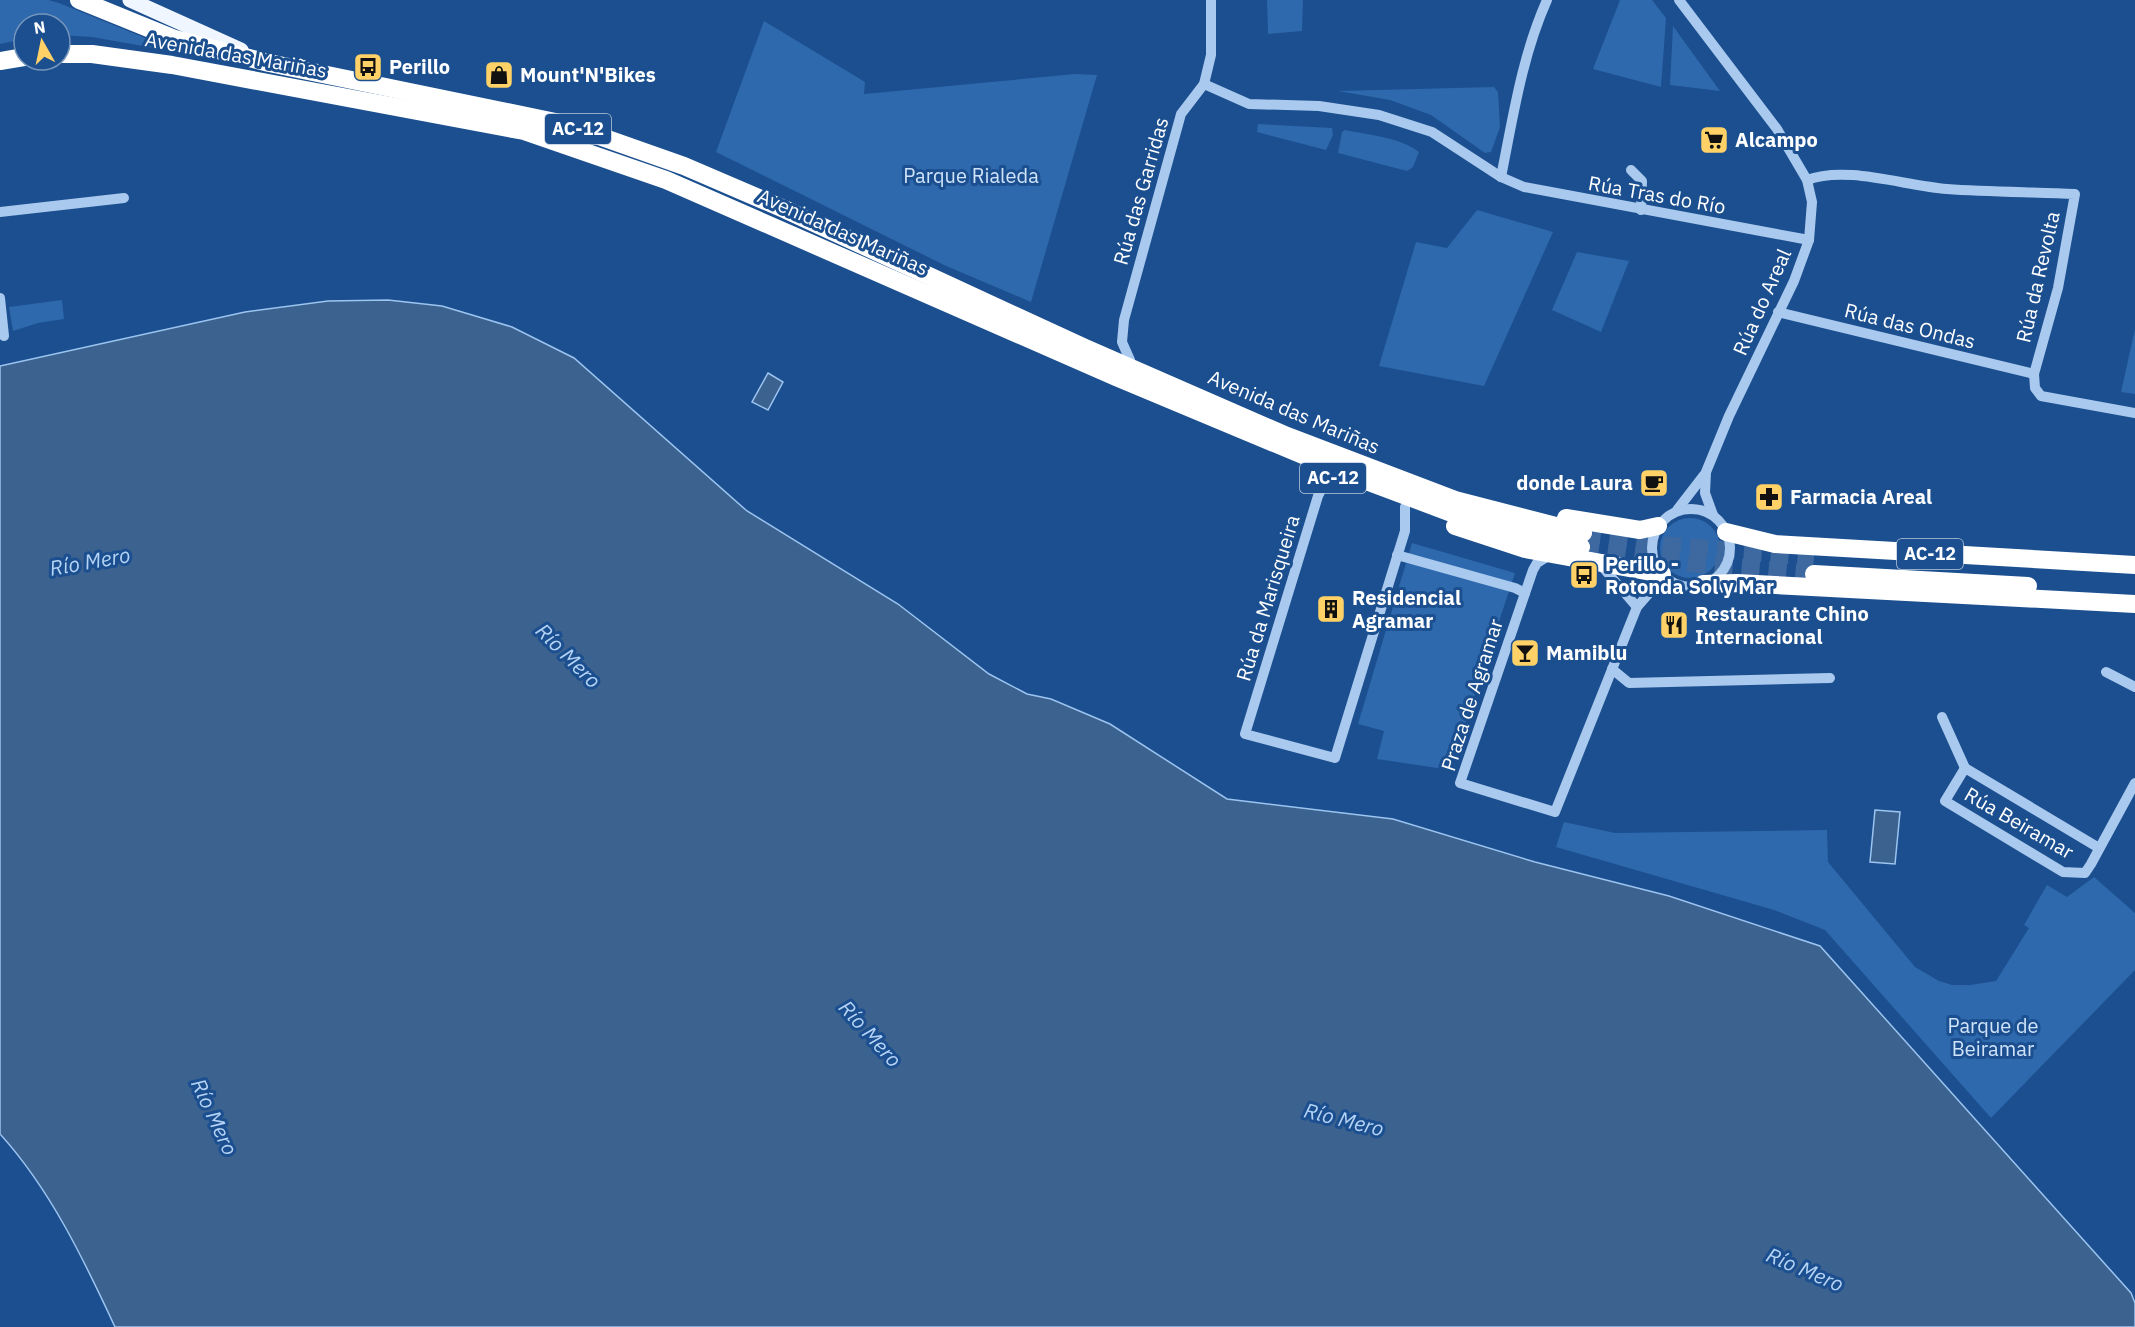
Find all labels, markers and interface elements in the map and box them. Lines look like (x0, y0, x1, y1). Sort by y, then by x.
north arrow (12, 12, 72, 72)
text: N (32, 16, 47, 38)
street label: Avenida das Mariñas (143, 25, 329, 84)
bus stop icon: Perillo (352, 51, 384, 83)
place label: Perillo (389, 53, 450, 80)
shop icon: Mount'N'Bikes (483, 59, 515, 91)
place label: Mount'N'Bikes (520, 61, 656, 88)
road number: AC-12 (545, 114, 611, 144)
street label: Rúa das Garridas (1107, 114, 1175, 268)
supermarket icon: Alcampo (1698, 124, 1730, 156)
place label: Alcampo (1735, 126, 1818, 153)
park label: Parque Rialeda (903, 162, 1039, 189)
street label: Rúa Tras do Río (1586, 169, 1728, 220)
street label: Avenida das Mariñas (754, 182, 933, 281)
street label: Rúa da Revolta (2009, 208, 2066, 345)
street label: Rúa do Areal (1726, 244, 1797, 359)
street label: Rúa das Ondas (1842, 296, 1978, 355)
street label: Avenida das Mariñas (1204, 363, 1384, 460)
road number: AC-12 (1300, 463, 1366, 493)
cafe icon: donde Laura (1638, 467, 1670, 499)
place label: donde Laura (1516, 469, 1633, 496)
pharmacy icon: Farmacia Areal (1753, 481, 1785, 513)
place label: Farmacia Areal (1790, 483, 1932, 510)
street label: Rúa da Marisqueira (1229, 511, 1306, 684)
road number: AC-12 (1897, 539, 1963, 569)
water label: Río Mero (47, 540, 132, 582)
place label: Perillo - Rotonda Sol y Mar (1605, 550, 1774, 600)
bus stop icon: Perillo - Rotonda Sol y Mar (1568, 559, 1600, 591)
place label: Residencial Agramar (1352, 584, 1461, 634)
building icon: Residencial Agramar (1315, 593, 1347, 625)
place label: Restaurante Chino Internacional (1695, 600, 1869, 650)
restaurant icon: Restaurante Chino Internacional (1658, 609, 1690, 641)
street label: Praza de Agramar (1434, 615, 1509, 774)
water label: Río Mero (530, 617, 607, 694)
bar icon: Mamiblu (1509, 637, 1541, 669)
place label: Mamiblu (1546, 639, 1628, 666)
street label: Rúa Beiramar (1960, 780, 2079, 865)
water label: Río Mero (833, 994, 908, 1073)
park label: Parque de Beiramar (1947, 1012, 2039, 1062)
water label: Río Mero (185, 1074, 245, 1159)
water label: Río Mero (1301, 1096, 1387, 1142)
water label: Río Mero (1762, 1240, 1848, 1298)

